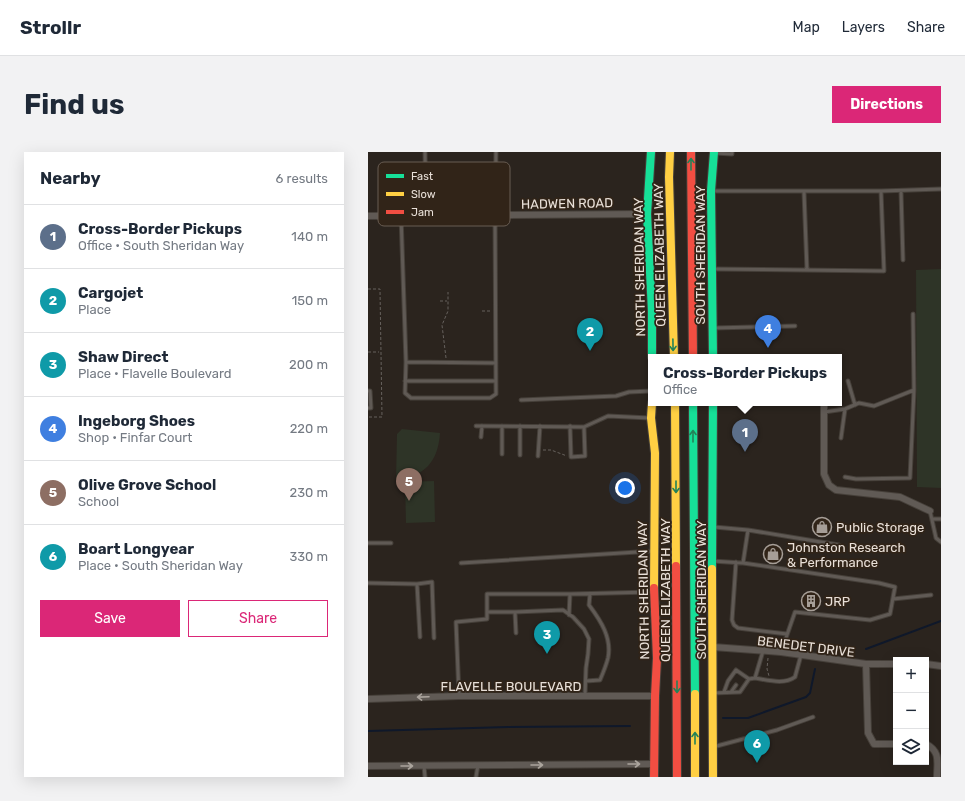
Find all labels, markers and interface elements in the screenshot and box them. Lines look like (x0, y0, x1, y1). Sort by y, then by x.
text: Strollr (20, 16, 81, 39)
text: Map (793, 19, 820, 36)
text: Layers (842, 19, 885, 36)
text: Share (907, 19, 945, 36)
button: Directions (832, 86, 941, 123)
text: Find us (24, 88, 124, 121)
one-way arrow (687, 158, 695, 171)
legend (378, 162, 510, 226)
text: Nearby (40, 168, 101, 188)
text: Fast (411, 170, 434, 183)
text: 6 results (276, 171, 328, 186)
street label: QUEEN ELIZABETH WAY (651, 182, 668, 327)
street label: SOUTH SHERIDAN WAY (693, 185, 708, 325)
text: Slow (411, 188, 436, 201)
street label: HADWEN ROAD (521, 195, 613, 212)
street label: NORTH SHERIDAN WAY (631, 197, 648, 337)
text: Jam (411, 206, 434, 219)
text: Cross-Border Pickups (78, 220, 242, 238)
text: 1 (50, 229, 56, 244)
text: 140 m (291, 229, 328, 244)
text: Office · South Sheridan Way (78, 238, 244, 253)
text: Cargojet (78, 284, 143, 302)
text: 2 (49, 293, 57, 308)
text: 150 m (292, 293, 328, 308)
text: Place (78, 302, 111, 317)
pin: 4 (755, 315, 781, 348)
pin: 2 (577, 318, 603, 351)
one-way arrow (669, 338, 677, 351)
text: Shaw Direct (78, 348, 168, 366)
popup (648, 354, 842, 406)
text: 3 (49, 357, 57, 372)
text: 200 m (289, 357, 328, 372)
text: Cross-Border Pickups (663, 364, 827, 382)
text: Place · Flavelle Boulevard (78, 366, 231, 381)
text: Office (663, 382, 697, 397)
text: Ingeborg Shoes (78, 412, 195, 430)
pin: 1 (732, 419, 758, 452)
text: 4 (49, 421, 57, 436)
text: 220 m (290, 421, 328, 436)
text: Shop · Finfar Court (78, 430, 192, 445)
one-way arrow (689, 430, 697, 443)
pin: 5 (396, 468, 422, 501)
text: Olive Grove School (78, 476, 216, 494)
your location (615, 478, 635, 498)
one-way arrow (672, 480, 680, 493)
text: 5 (49, 485, 57, 500)
text: 230 m (290, 485, 328, 500)
text: School (78, 494, 119, 509)
shop icon: Public Storage (811, 516, 833, 538)
street label: QUEEN ELIZABETH WAY (658, 518, 673, 662)
street label: NORTH SHERIDAN WAY (635, 520, 652, 660)
street label: SOUTH SHERIDAN WAY (694, 520, 709, 660)
place label: Public Storage (836, 520, 924, 536)
text: Boart Longyear (78, 540, 194, 558)
place label: Johnston Research & Performance (787, 540, 905, 570)
shop icon: Johnston Research & Performance (762, 543, 784, 565)
text: 6 (49, 549, 57, 564)
text: 330 m (289, 549, 328, 564)
text: Place · South Sheridan Way (78, 558, 243, 573)
building icon: JRP (800, 590, 822, 612)
place label: JRP (825, 594, 850, 609)
button: Save (40, 600, 180, 637)
button: Share (188, 600, 328, 637)
pin: 3 (534, 621, 560, 654)
street label: BENEDET DRIVE (756, 633, 856, 660)
map controls (893, 657, 929, 765)
button: + (893, 657, 929, 693)
street label: FLAVELLE BOULEVARD (441, 679, 581, 694)
one-way arrow (673, 680, 681, 693)
button: − (893, 693, 929, 729)
one-way arrow (417, 694, 430, 701)
button: layers (893, 729, 929, 765)
pin: 6 (744, 730, 770, 763)
one-way arrow (691, 732, 699, 745)
one-way arrow (627, 760, 640, 768)
one-way arrow (530, 761, 543, 769)
one-way arrow (400, 762, 413, 770)

